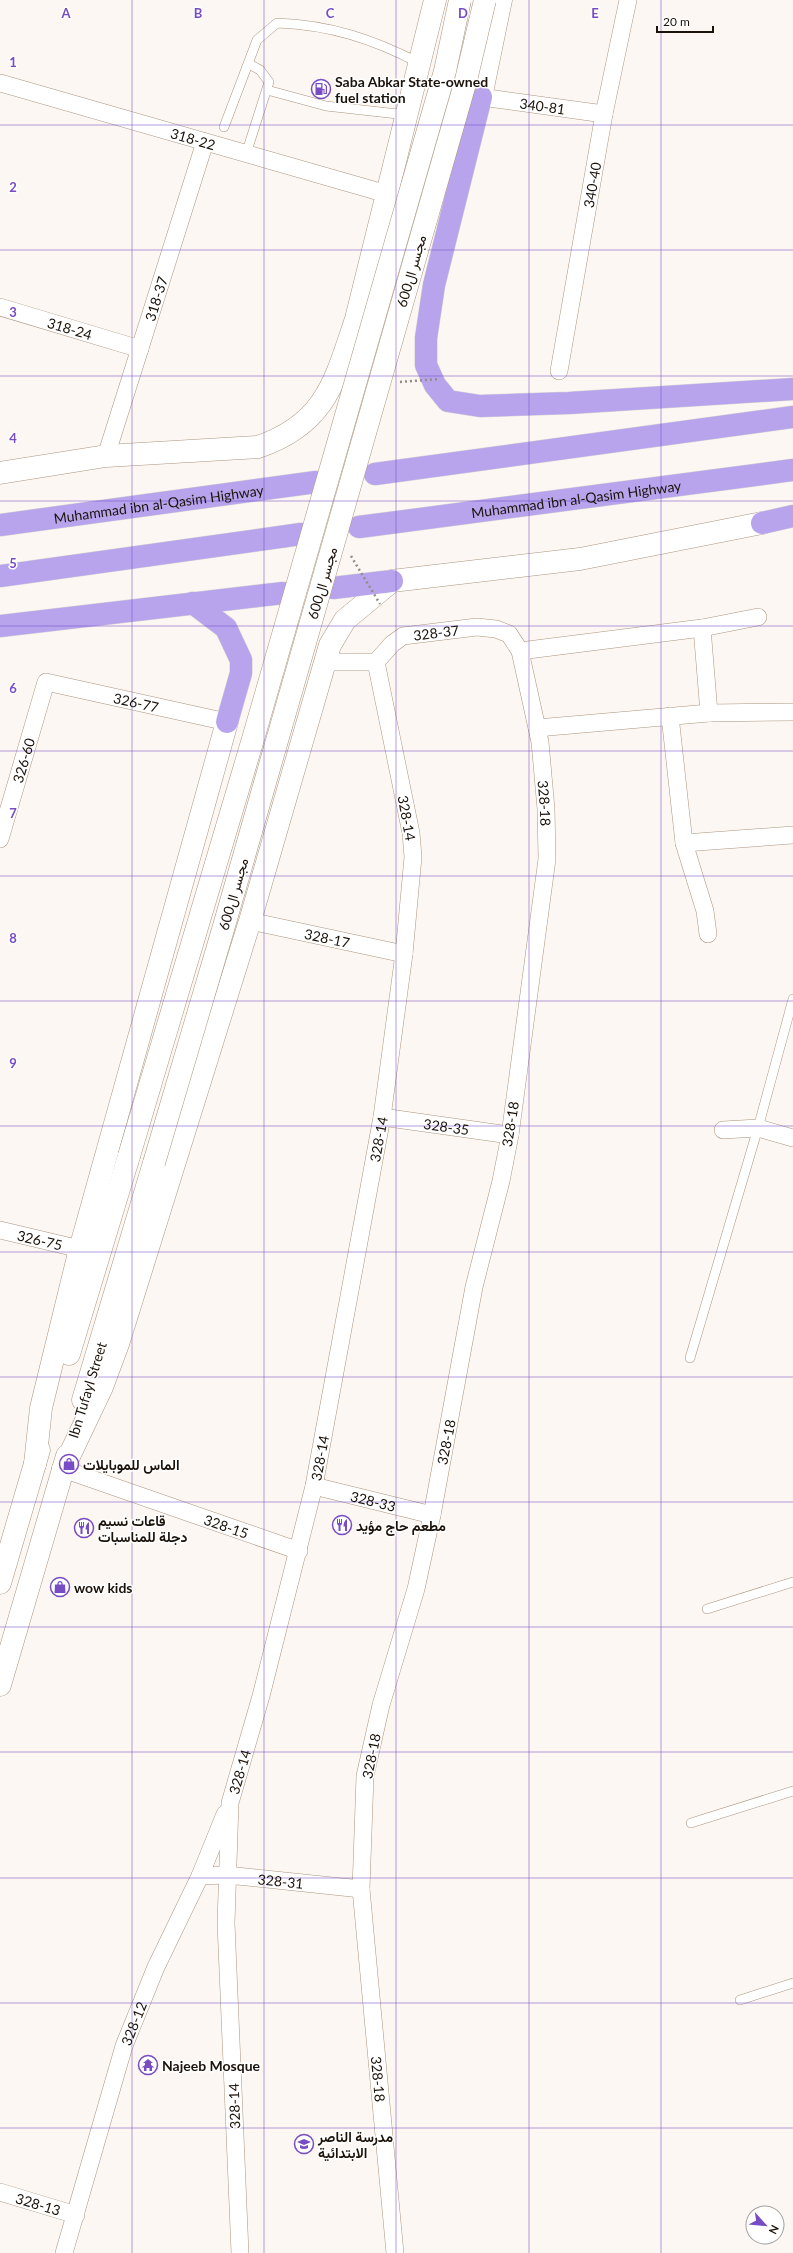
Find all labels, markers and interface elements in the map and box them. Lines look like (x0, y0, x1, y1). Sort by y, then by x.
text: A (60, 5, 71, 21)
text: B (194, 5, 203, 21)
text: C (326, 5, 335, 21)
text: D (458, 5, 468, 21)
text: E (591, 5, 599, 21)
scale bar (657, 8, 713, 34)
text: 20 m (663, 14, 690, 29)
text: 1 (9, 54, 17, 70)
place label: Saba Abkar State-owned fuel station (335, 73, 488, 106)
fuel station icon: Saba Abkar State-owned fuel station (310, 78, 332, 100)
street label: 340-81 (519, 94, 566, 117)
street label: 318-22 (169, 124, 218, 153)
street label: 340-40 (579, 161, 604, 209)
text: 2 (9, 179, 17, 195)
street label: مجسر ال600 (393, 233, 431, 310)
street label: 318-37 (141, 274, 171, 323)
text: 3 (9, 304, 17, 320)
street label: 318-24 (46, 313, 94, 343)
text: 4 (9, 430, 17, 446)
street label: Muhammad ibn al-Qasim Highway (470, 476, 683, 521)
street label: Muhammad ibn al-Qasim Highway (53, 481, 265, 526)
street label: مجسر ال600 (304, 545, 342, 622)
text: 5 (9, 555, 17, 571)
street label: 328-37 (412, 621, 460, 643)
text: 6 (9, 680, 17, 696)
street label: 326-77 (112, 689, 160, 715)
street label: 326-60 (8, 736, 38, 785)
street label: 328-18 (535, 779, 555, 826)
street label: 328-14 (395, 794, 419, 842)
text: 7 (9, 805, 17, 821)
street label: مجسر ال600 (215, 856, 253, 933)
street label: 328-17 (303, 924, 351, 951)
text: 8 (9, 930, 17, 946)
text: 9 (9, 1055, 17, 1071)
street label: 328-18 (498, 1100, 522, 1148)
street label: 328-35 (422, 1114, 470, 1138)
street label: 328-14 (365, 1115, 390, 1163)
street label: 326-75 (16, 1226, 64, 1253)
street label: Ibn Tufayl Street (64, 1340, 110, 1440)
street label: 328-18 (433, 1418, 459, 1466)
street label: 328-14 (307, 1434, 332, 1482)
shop icon: الماس للموبايلات (58, 1453, 80, 1475)
place label: الماس للموبايلات (83, 1456, 180, 1474)
street label: 328-33 (349, 1487, 398, 1514)
street label: 328-15 (202, 1510, 251, 1541)
place label: قاعات نسيم دجلة للمناسبات (98, 1512, 187, 1546)
restaurant icon: مطعم حاج مؤيد (331, 1514, 353, 1536)
restaurant icon: قاعات نسيم دجلة للمناسبات (73, 1517, 95, 1539)
place label: مطعم حاج مؤيد (356, 1517, 446, 1536)
shop icon: wow kids (49, 1576, 71, 1598)
place label: wow kids (74, 1579, 133, 1596)
street label: 328-18 (358, 1732, 384, 1780)
street label: 328-14 (225, 1747, 254, 1796)
street label: 328-31 (257, 1870, 304, 1891)
street label: 328-12 (117, 1999, 150, 2048)
temple icon: Najeeb Mosque (137, 2054, 159, 2076)
street label: 328-18 (368, 2055, 389, 2103)
place label: Najeeb Mosque (162, 2057, 261, 2074)
street label: 328-14 (225, 2083, 243, 2129)
place label: مدرسة الناصر الابتدائية (317, 2128, 393, 2162)
school or university icon: مدرسة الناصر الابتدائية (293, 2133, 315, 2155)
street label: 328-13 (14, 2189, 63, 2218)
north arrow (745, 2205, 785, 2245)
text: N (767, 2223, 782, 2236)

